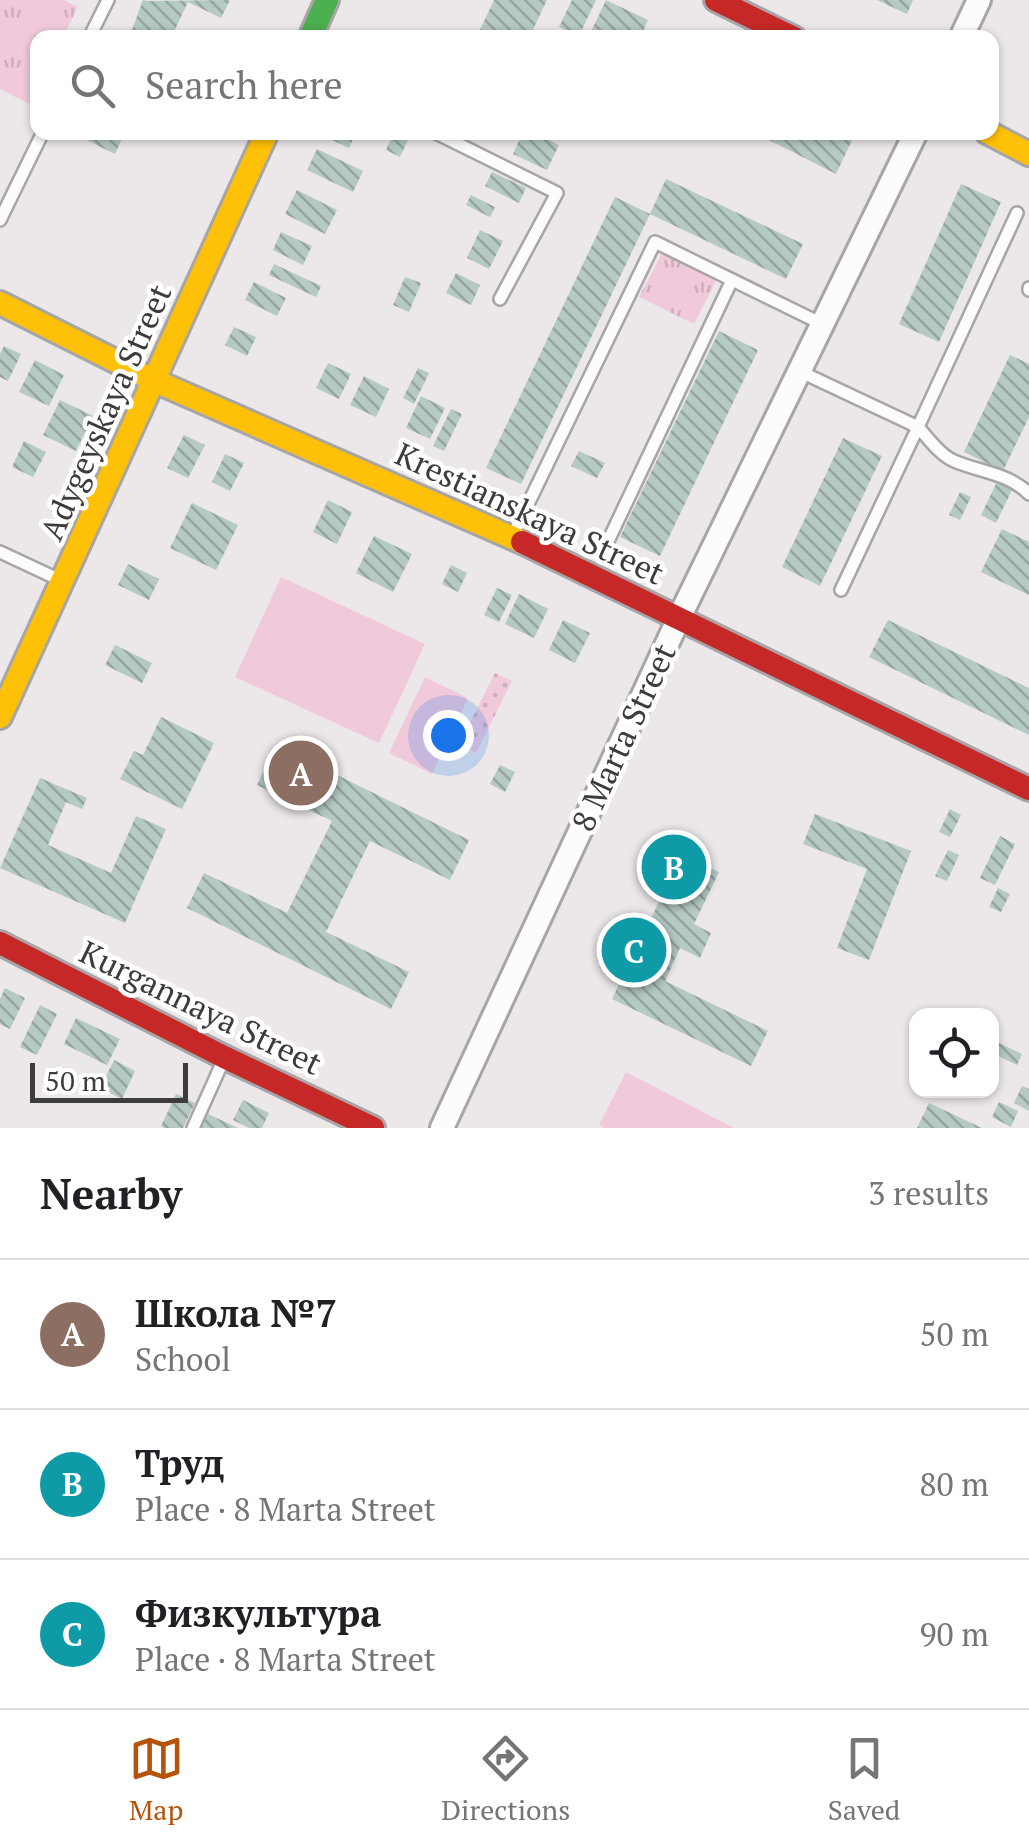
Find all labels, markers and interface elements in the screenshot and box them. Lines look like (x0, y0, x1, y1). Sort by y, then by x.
search box (30, 30, 999, 140)
icon: search (65, 58, 120, 113)
text: Search here (145, 60, 343, 110)
street label: Adygeyskaya Street (30, 277, 180, 546)
street label: Krestianskaya Street (389, 432, 671, 594)
street label: 8 Marta Street (561, 636, 685, 838)
your location (423, 710, 474, 761)
pin: A (268, 736, 334, 810)
pin: B (642, 830, 706, 904)
pin: C (602, 912, 666, 988)
street label: Kurgannaya Street (73, 930, 329, 1084)
map controls (909, 1008, 999, 1098)
button: locate (909, 1008, 999, 1098)
scale bar (30, 1058, 188, 1102)
text: 50 m (45, 1062, 106, 1099)
text: Nearby (40, 1165, 182, 1221)
text: 3 results (868, 1172, 989, 1214)
text: Школа №7 (135, 1288, 337, 1338)
text: A (61, 1313, 84, 1355)
text: 50 m (919, 1313, 989, 1355)
text: School (135, 1338, 231, 1380)
text: Труд (135, 1438, 224, 1488)
text: B (62, 1463, 83, 1505)
text: 80 m (919, 1463, 989, 1505)
text: Place · 8 Marta Street (135, 1488, 436, 1530)
text: Физкультура (135, 1588, 381, 1638)
text: C (62, 1613, 83, 1655)
text: 90 m (919, 1613, 989, 1655)
text: Place · 8 Marta Street (135, 1638, 436, 1680)
tab: Map (129, 1731, 184, 1828)
tab: Directions (441, 1731, 570, 1828)
tab: Saved (828, 1731, 900, 1828)

